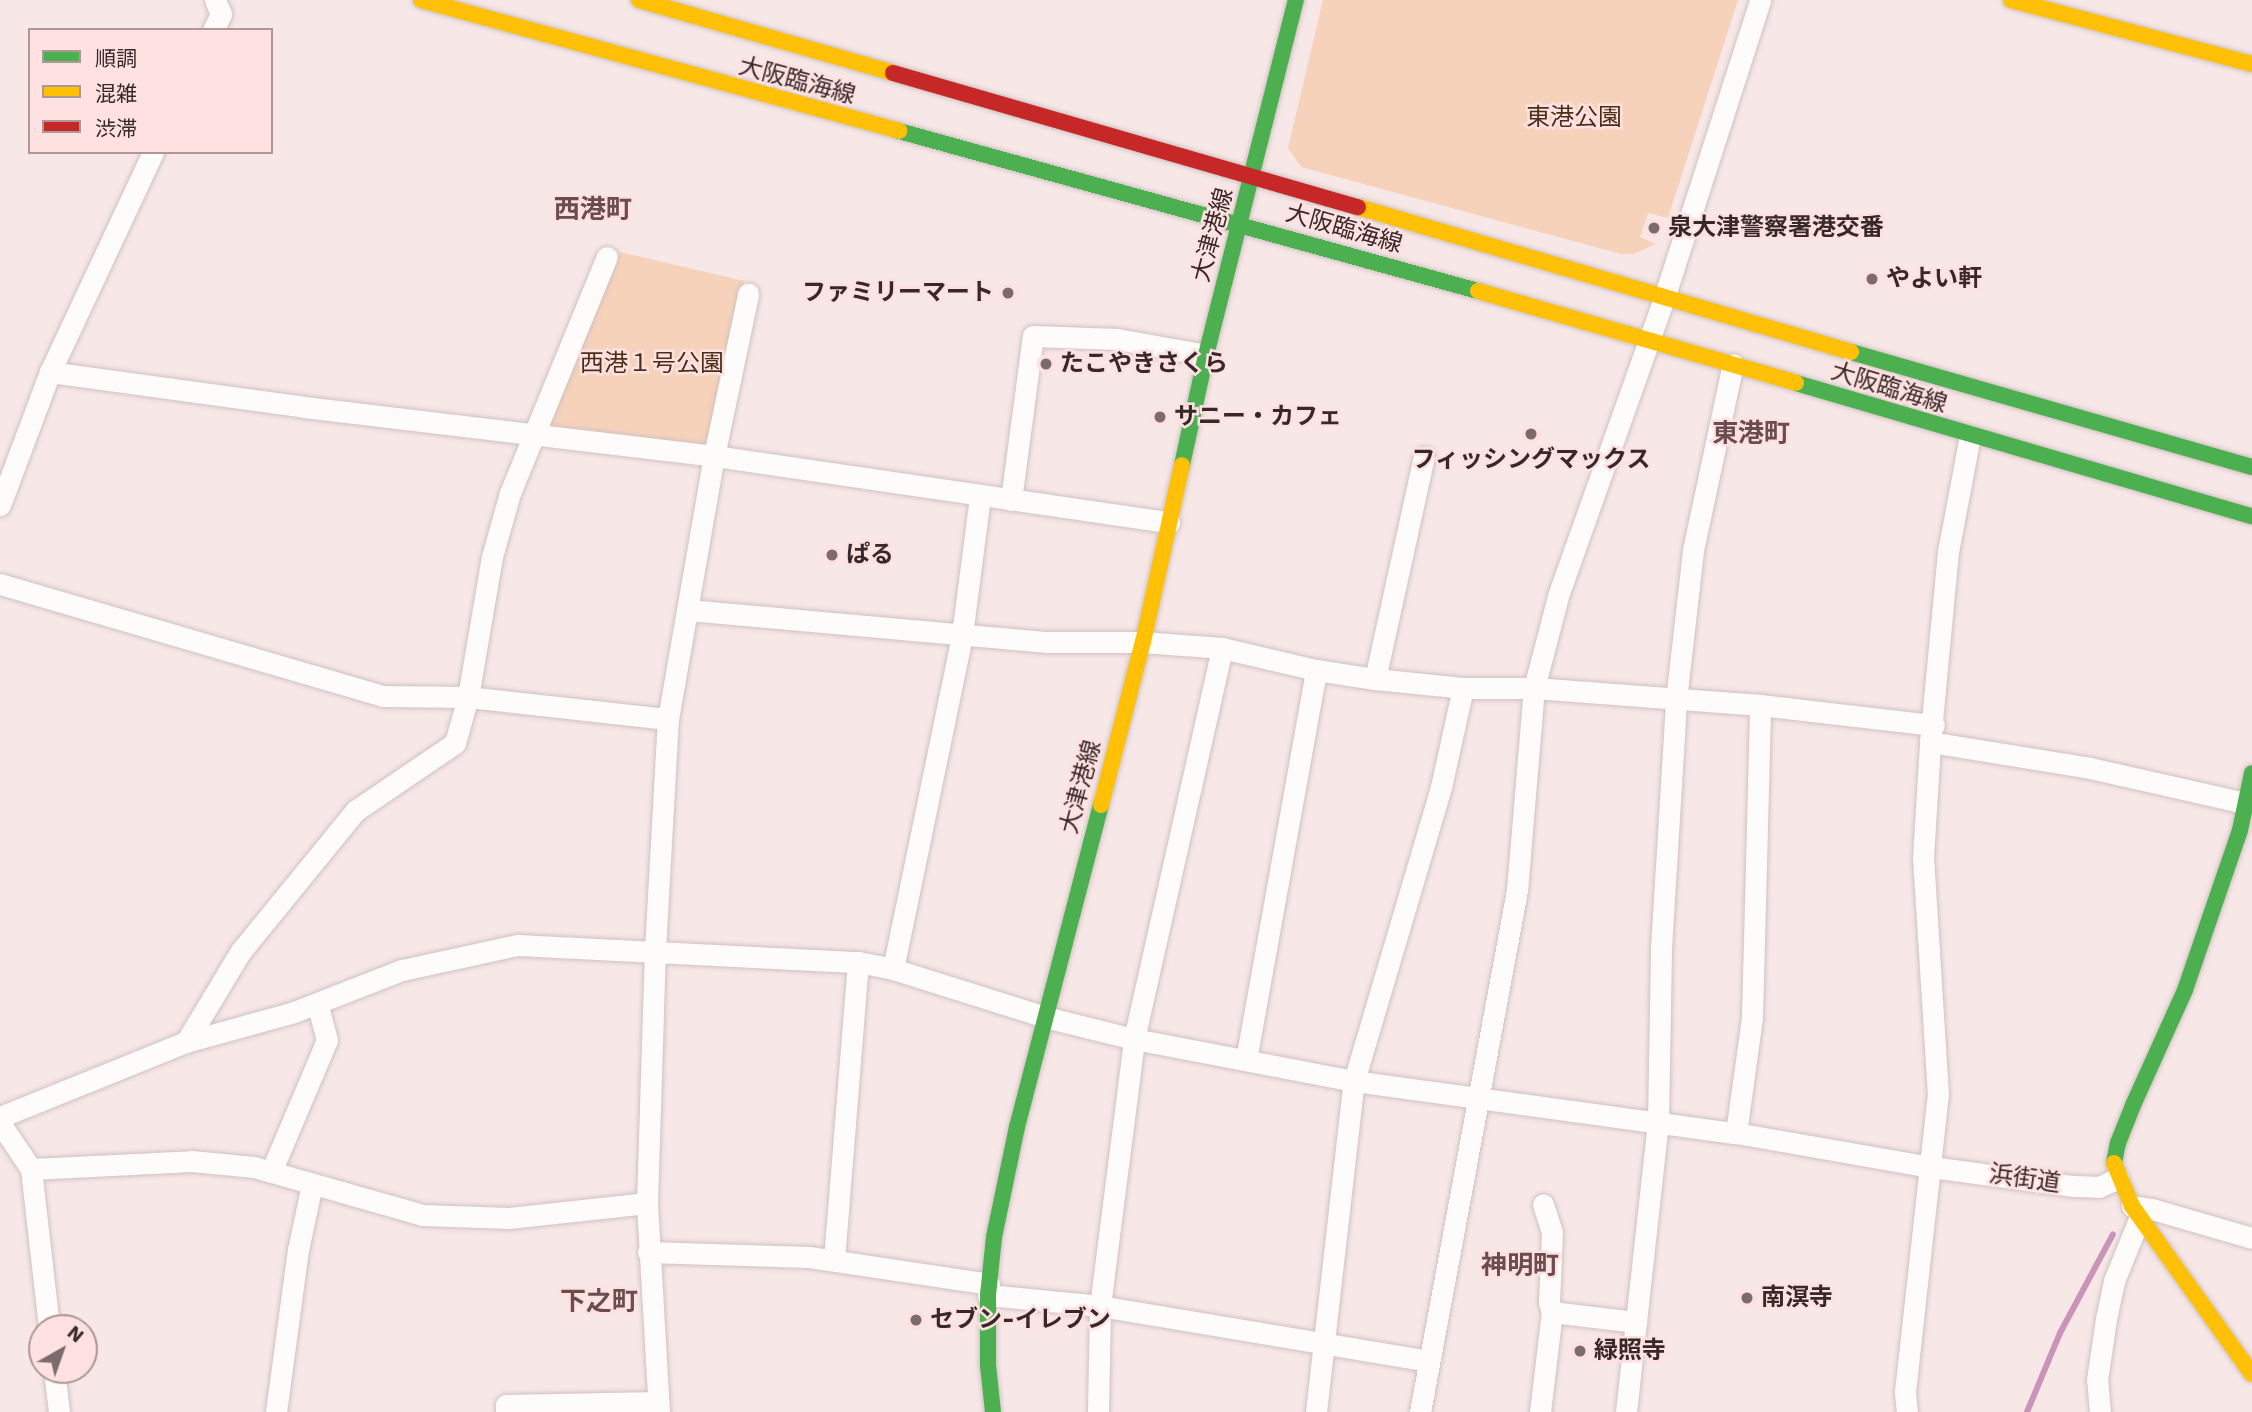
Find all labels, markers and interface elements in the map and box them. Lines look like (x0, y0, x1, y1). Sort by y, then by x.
legend (28, 28, 273, 154)
text: 順調 (95, 46, 137, 71)
street label: 大阪臨海線 (735, 52, 859, 110)
text: 混雑 (95, 81, 137, 106)
park label: 東港公園 (1526, 104, 1622, 132)
text: 渋滞 (95, 116, 137, 141)
street label: 大津港線 (1187, 185, 1239, 285)
district label: 西港町 (554, 194, 632, 226)
street label: 大阪臨海線 (1282, 199, 1406, 259)
place label: 泉大津警察署港交番 (1668, 214, 1884, 242)
marker: 泉大津警察署港交番 (1646, 220, 1662, 236)
place label: やよい軒 (1886, 265, 1982, 293)
marker: やよい軒 (1864, 271, 1880, 287)
place label: ファミリーマート (802, 279, 994, 307)
marker: ファミリーマート (1000, 285, 1016, 301)
park label: 西港１号公園 (580, 350, 724, 378)
place label: たこやきさくら (1060, 350, 1228, 378)
marker: たこやきさくら (1038, 356, 1054, 372)
street label: 大阪臨海線 (1827, 357, 1951, 419)
place label: サニー・カフェ (1174, 403, 1342, 431)
marker: サニー・カフェ (1152, 409, 1168, 425)
district label: 東港町 (1712, 418, 1790, 450)
marker: フィッシングマックス (1523, 426, 1539, 442)
place label: フィッシングマックス (1411, 446, 1651, 474)
place label: ぱる (846, 541, 894, 569)
marker: ぱる (824, 547, 840, 563)
street label: 大津港線 (1055, 737, 1107, 837)
street label: 浜街道 (1987, 1160, 2063, 1198)
district label: 神明町 (1481, 1250, 1559, 1282)
place label: 南溟寺 (1761, 1284, 1833, 1312)
district label: 下之町 (560, 1286, 638, 1318)
marker: 南溟寺 (1739, 1290, 1755, 1306)
place label: セブン-イレブン (930, 1306, 1111, 1334)
marker: セブン-イレブン (908, 1312, 924, 1328)
north arrow (28, 1314, 98, 1384)
text: N (63, 1321, 88, 1347)
place label: 緑照寺 (1594, 1337, 1666, 1365)
marker: 緑照寺 (1572, 1343, 1588, 1359)

